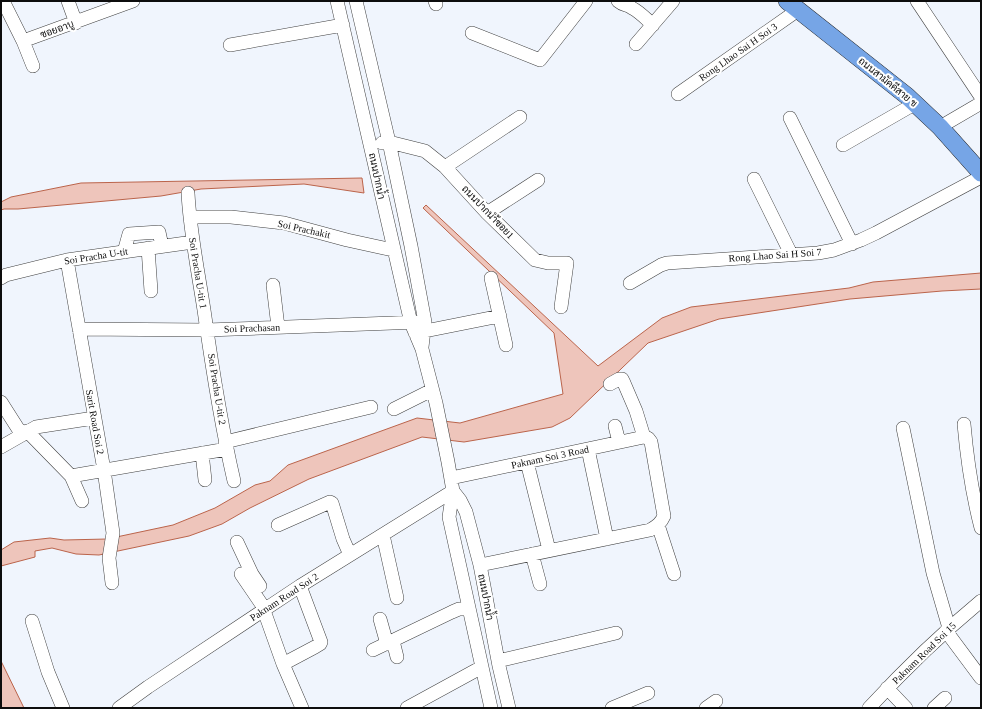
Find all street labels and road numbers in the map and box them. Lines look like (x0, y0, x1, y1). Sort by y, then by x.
street label: ซอยอาบู (39, 18, 76, 42)
street label: Rong Lhao Sai H Soi 3 (697, 21, 779, 83)
street label: ถนนสามัคคีสาย ข (856, 54, 920, 109)
street label: ถนนปากน้ำ (367, 151, 391, 200)
street label: ถนนปากนำ้ซอย1 (460, 182, 517, 241)
street label: Soi Prachakit (277, 218, 332, 240)
street label: Soi Pracha U-tit 1 (187, 237, 209, 309)
street label: Soi Pracha U-tit (63, 245, 129, 266)
street label: Rong Lhao Sai H Soi 7 (728, 246, 822, 264)
street label: Soi Prachasan (224, 322, 280, 334)
street label: Soi Pracha U-tit 2 (206, 353, 228, 425)
street label: Sarit Road Soi 2 (84, 389, 106, 455)
street label: Paknam Soi 3 Road (510, 443, 590, 471)
street label: Paknam Road Soi 2 (248, 571, 320, 623)
street label: ถนนปากน้ำ (476, 572, 500, 621)
street label: Paknam Road Soi 15 (890, 620, 958, 686)

